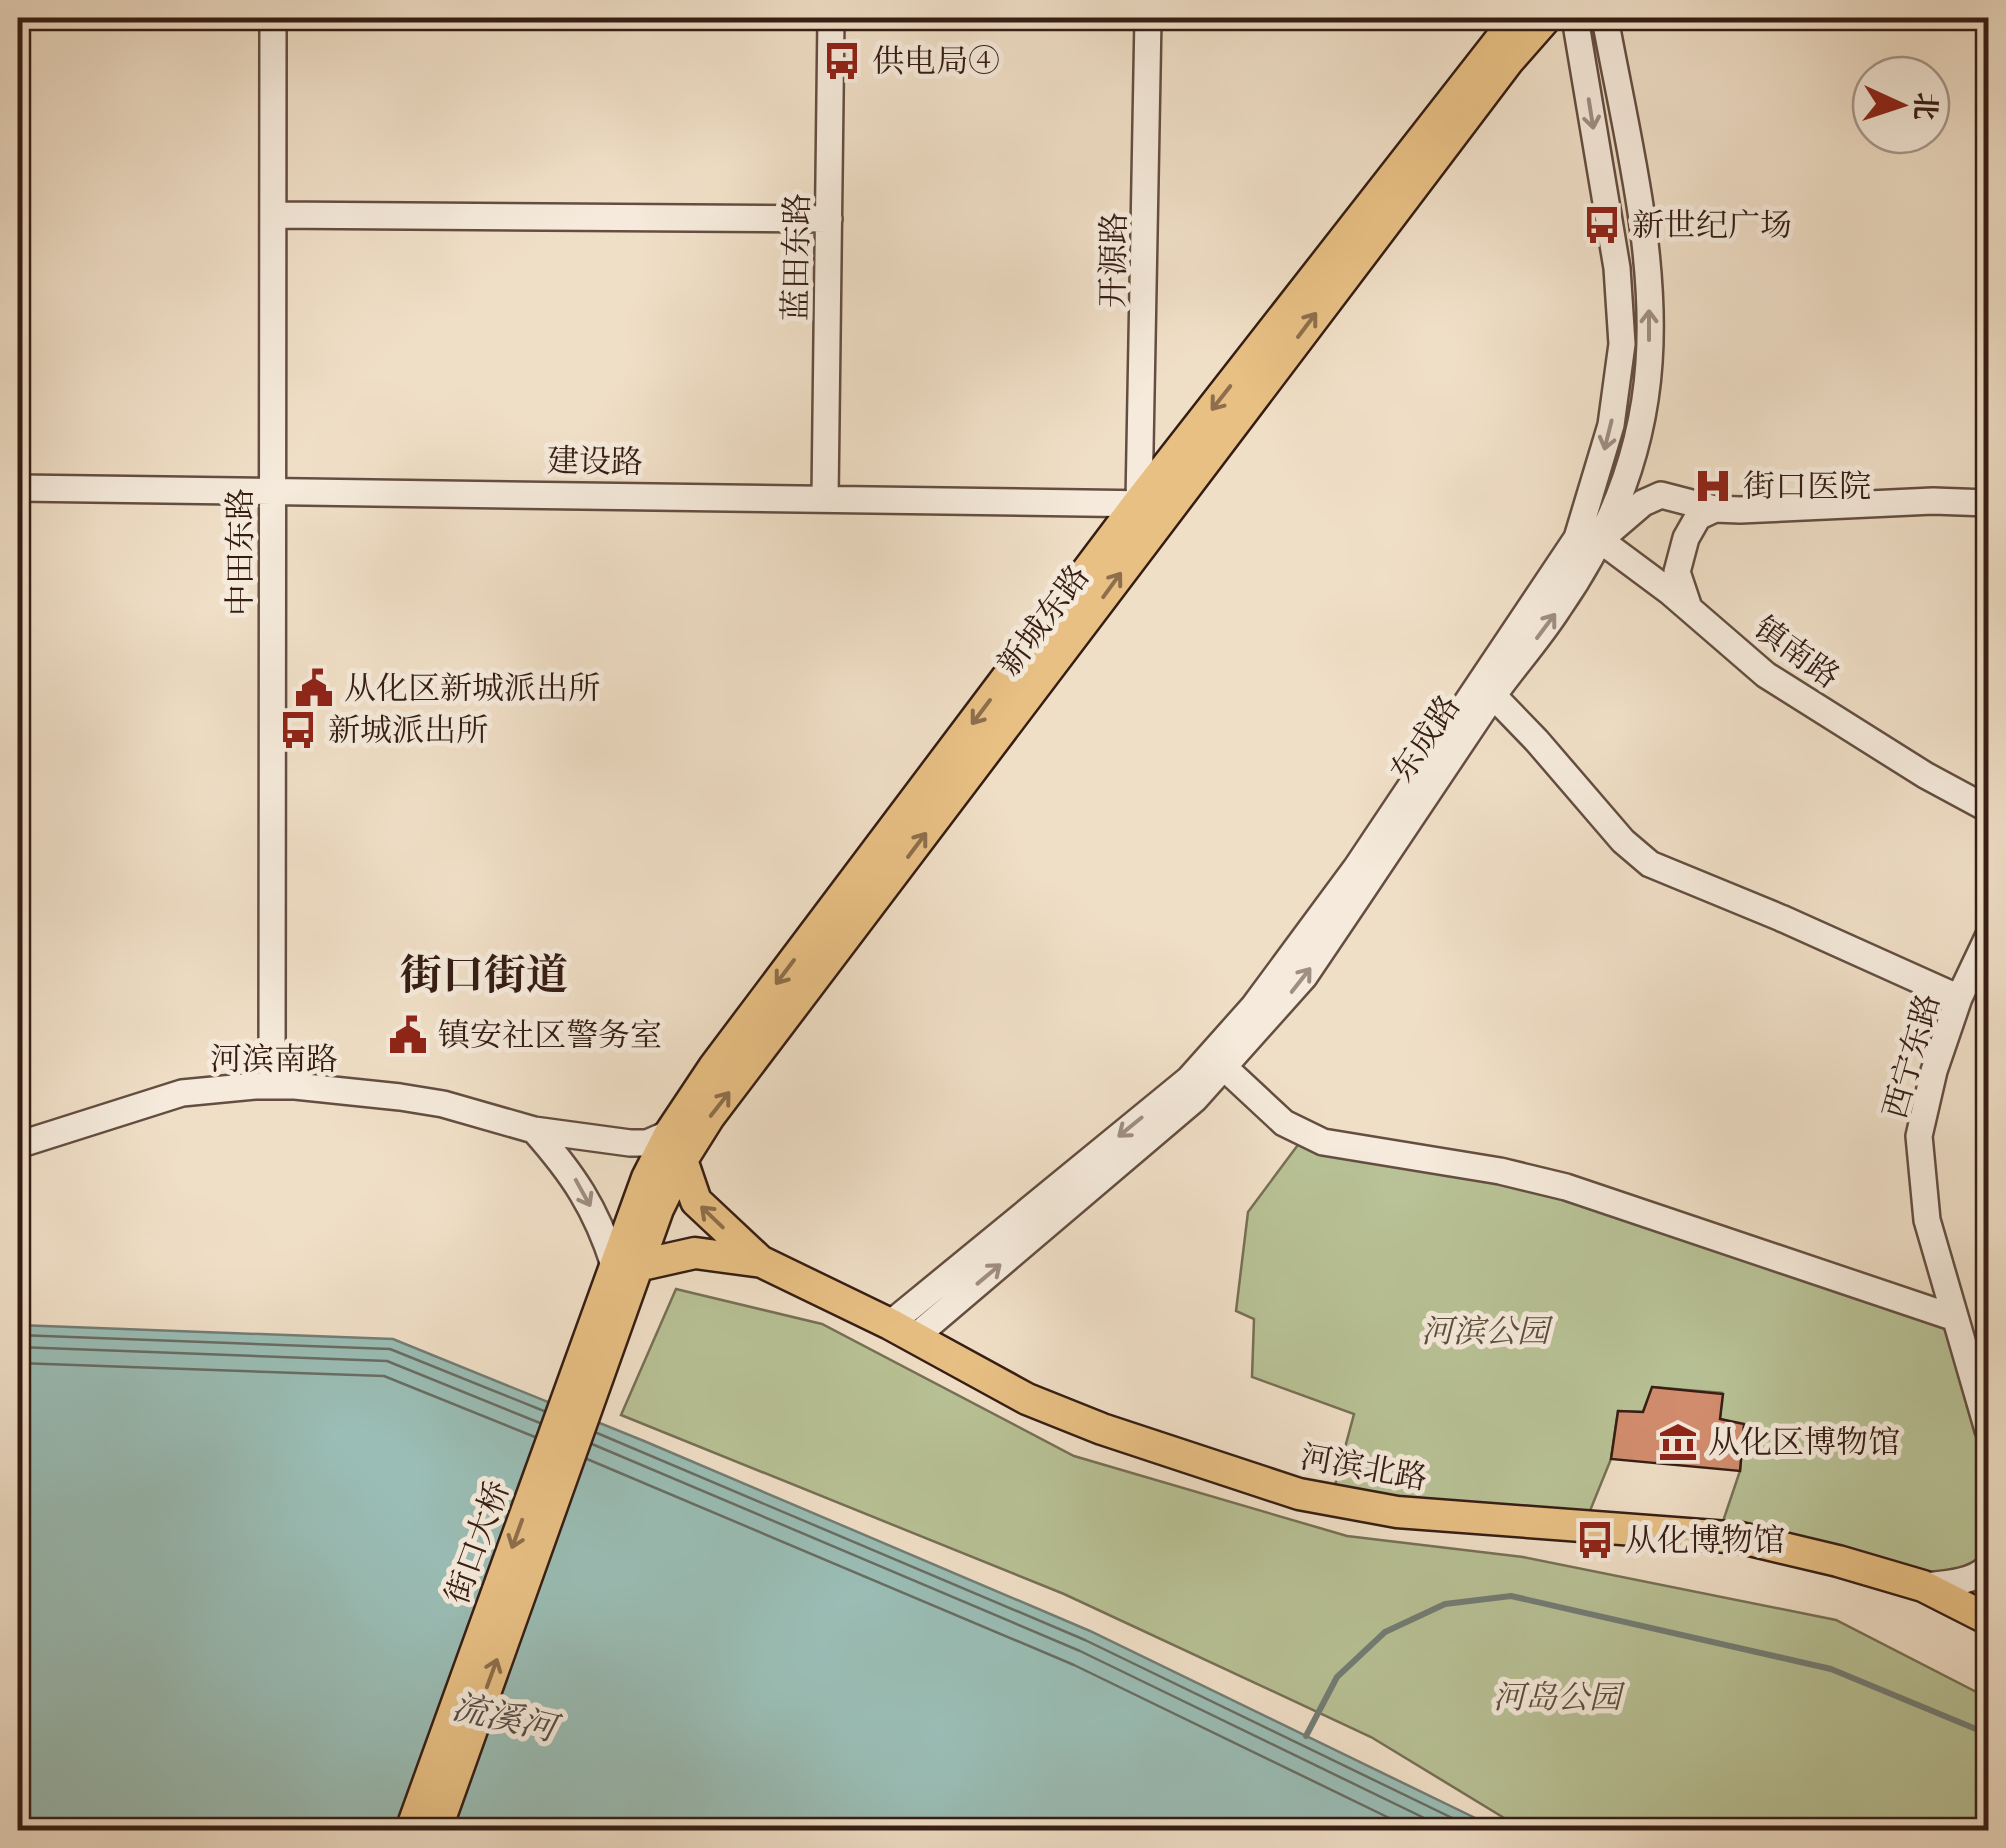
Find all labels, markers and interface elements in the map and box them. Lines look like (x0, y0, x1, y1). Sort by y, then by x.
bus stop icon: 供电局④ (821, 40, 863, 82)
place label: 供电局④ (872, 40, 1000, 84)
north arrow (1851, 55, 1951, 155)
text: 北 (1905, 91, 1945, 121)
one-way arrow (1583, 97, 1601, 129)
street label: 蓝田东路 (774, 193, 820, 321)
bus stop icon: 新世纪广场 (1581, 204, 1623, 246)
place label: 新世纪广场 (1632, 204, 1792, 248)
street label: 开源路 (1091, 212, 1137, 308)
one-way arrow (1640, 309, 1658, 342)
one-way arrow (1296, 313, 1318, 339)
one-way arrow (1210, 384, 1231, 411)
one-way arrow (1598, 418, 1616, 450)
street label: 建设路 (547, 439, 643, 485)
hospital icon: 街口医院 (1692, 465, 1734, 507)
place label: 街口医院 (1743, 465, 1871, 509)
street label: 中田东路 (219, 488, 263, 616)
street label: 新城东路 (988, 556, 1100, 685)
one-way arrow (1101, 572, 1122, 599)
street label: 镇南路 (1745, 607, 1848, 699)
one-way arrow (1535, 613, 1556, 640)
public building icon: 从化区新城派出所 (293, 667, 335, 709)
place label: 从化区新城派出所 (344, 667, 600, 711)
street label: 东成路 (1381, 686, 1471, 791)
one-way arrow (971, 698, 992, 725)
bus stop icon: 新城派出所 (277, 709, 319, 751)
place label: 新城派出所 (328, 709, 488, 753)
one-way arrow (906, 832, 927, 859)
district label: 街口街道 (400, 947, 568, 1004)
one-way arrow (775, 958, 796, 985)
one-way arrow (1290, 967, 1312, 993)
street label: 西宁东路 (1873, 989, 1951, 1124)
public building icon: 镇安社区警务室 (387, 1014, 429, 1056)
place label: 镇安社区警务室 (438, 1014, 662, 1058)
street label: 河滨南路 (210, 1038, 338, 1082)
one-way arrow (709, 1091, 731, 1117)
one-way arrow (1118, 1116, 1144, 1138)
one-way arrow (573, 1177, 593, 1207)
one-way arrow (701, 1206, 725, 1230)
one-way arrow (976, 1263, 1002, 1285)
park label: 河滨公园 (1421, 1310, 1554, 1354)
museum icon: 从化区博物馆 (1657, 1421, 1699, 1463)
place label: 从化区博物馆 (1708, 1421, 1900, 1465)
street label: 河滨北路 (1297, 1435, 1431, 1501)
street label: 街口大桥 (435, 1475, 521, 1610)
one-way arrow (507, 1517, 525, 1549)
bus stop icon: 从化博物馆 (1574, 1519, 1616, 1561)
place label: 从化博物馆 (1625, 1519, 1785, 1563)
one-way arrow (484, 1658, 502, 1689)
park label: 河岛公园 (1493, 1676, 1626, 1720)
water label: 流溪河 (447, 1683, 566, 1755)

